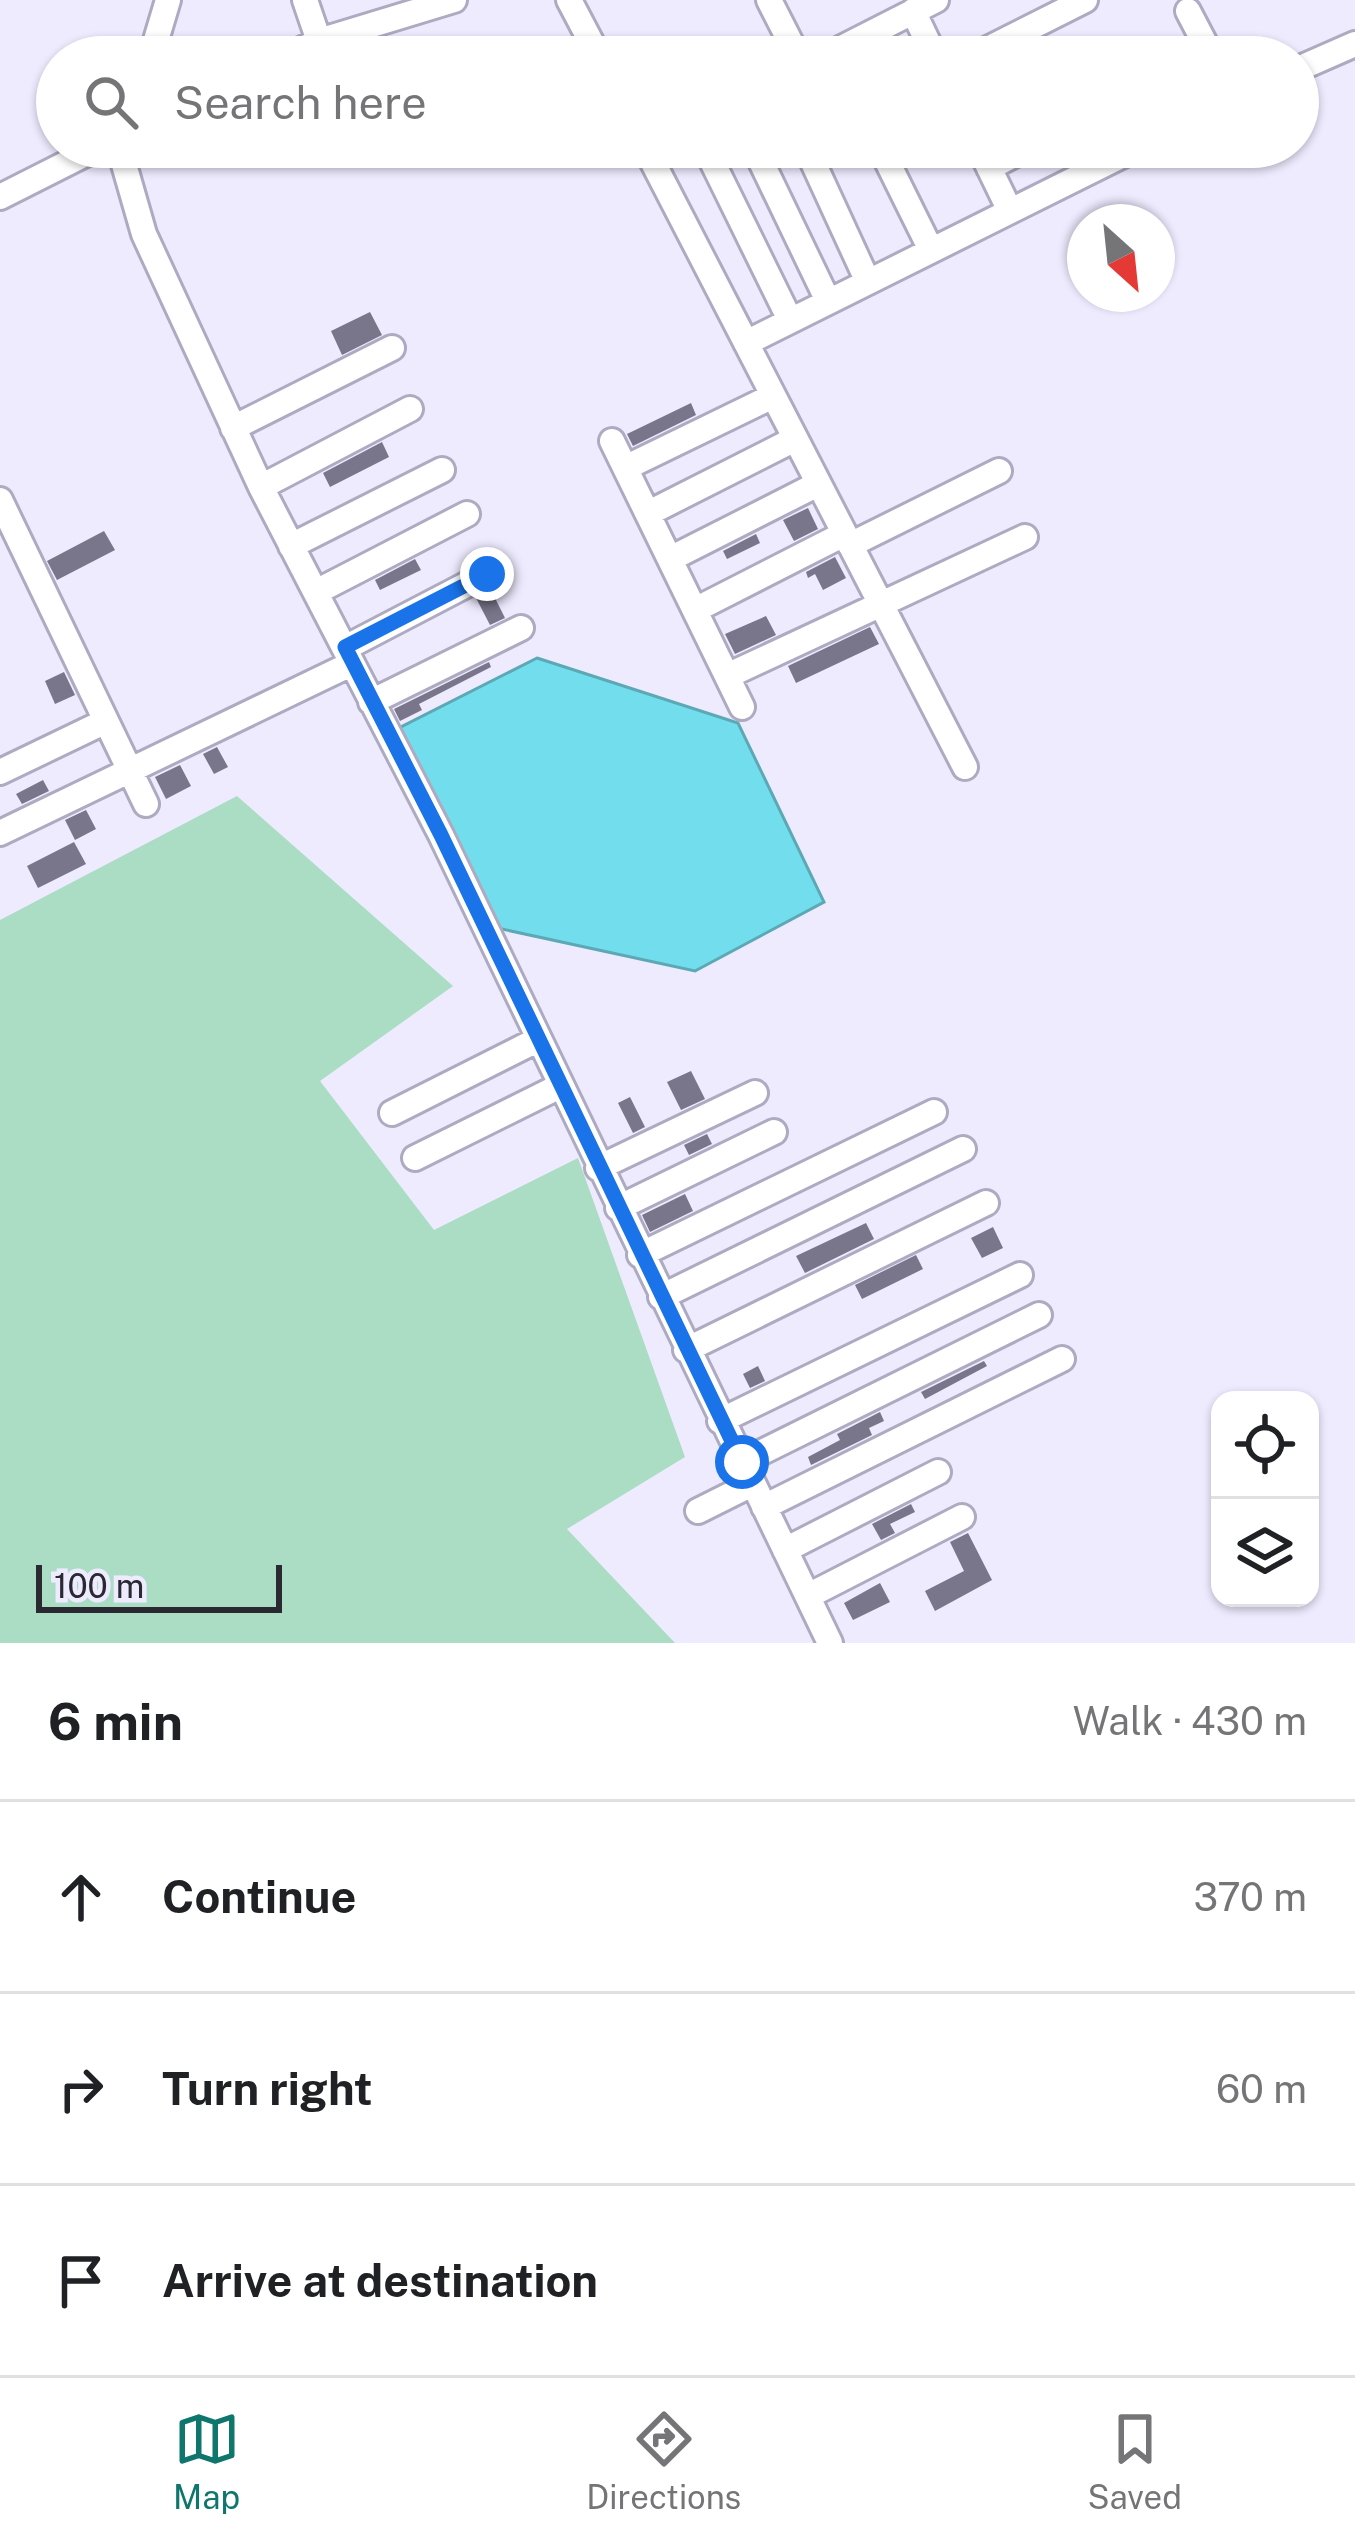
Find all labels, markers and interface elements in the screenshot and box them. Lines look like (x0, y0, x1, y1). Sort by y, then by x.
search box (36, 36, 1319, 168)
icon: search (78, 69, 144, 135)
text: Search here (174, 76, 427, 129)
north arrow (1067, 204, 1175, 312)
route end (460, 547, 514, 601)
map controls (1211, 1391, 1319, 1607)
button: locate (1211, 1391, 1319, 1499)
route start (715, 1435, 769, 1489)
button: layers (1211, 1499, 1319, 1607)
scale bar (36, 1559, 282, 1612)
text: 100 m (54, 1567, 144, 1605)
text: 6 min (48, 1692, 183, 1751)
text: Walk · 430 m (1073, 1698, 1307, 1744)
icon: ahead (48, 1864, 114, 1930)
text: Continue (162, 1870, 356, 1923)
text: 370 m (1193, 1874, 1307, 1920)
icon: right (48, 2056, 114, 2122)
text: Turn right (162, 2062, 373, 2115)
text: 60 m (1216, 2066, 1307, 2112)
icon: arrive (48, 2248, 114, 2314)
text: Arrive at destination (162, 2254, 598, 2307)
tab: Map (173, 2406, 240, 2516)
tab: Directions (586, 2406, 741, 2516)
tab: Saved (1088, 2406, 1182, 2516)

